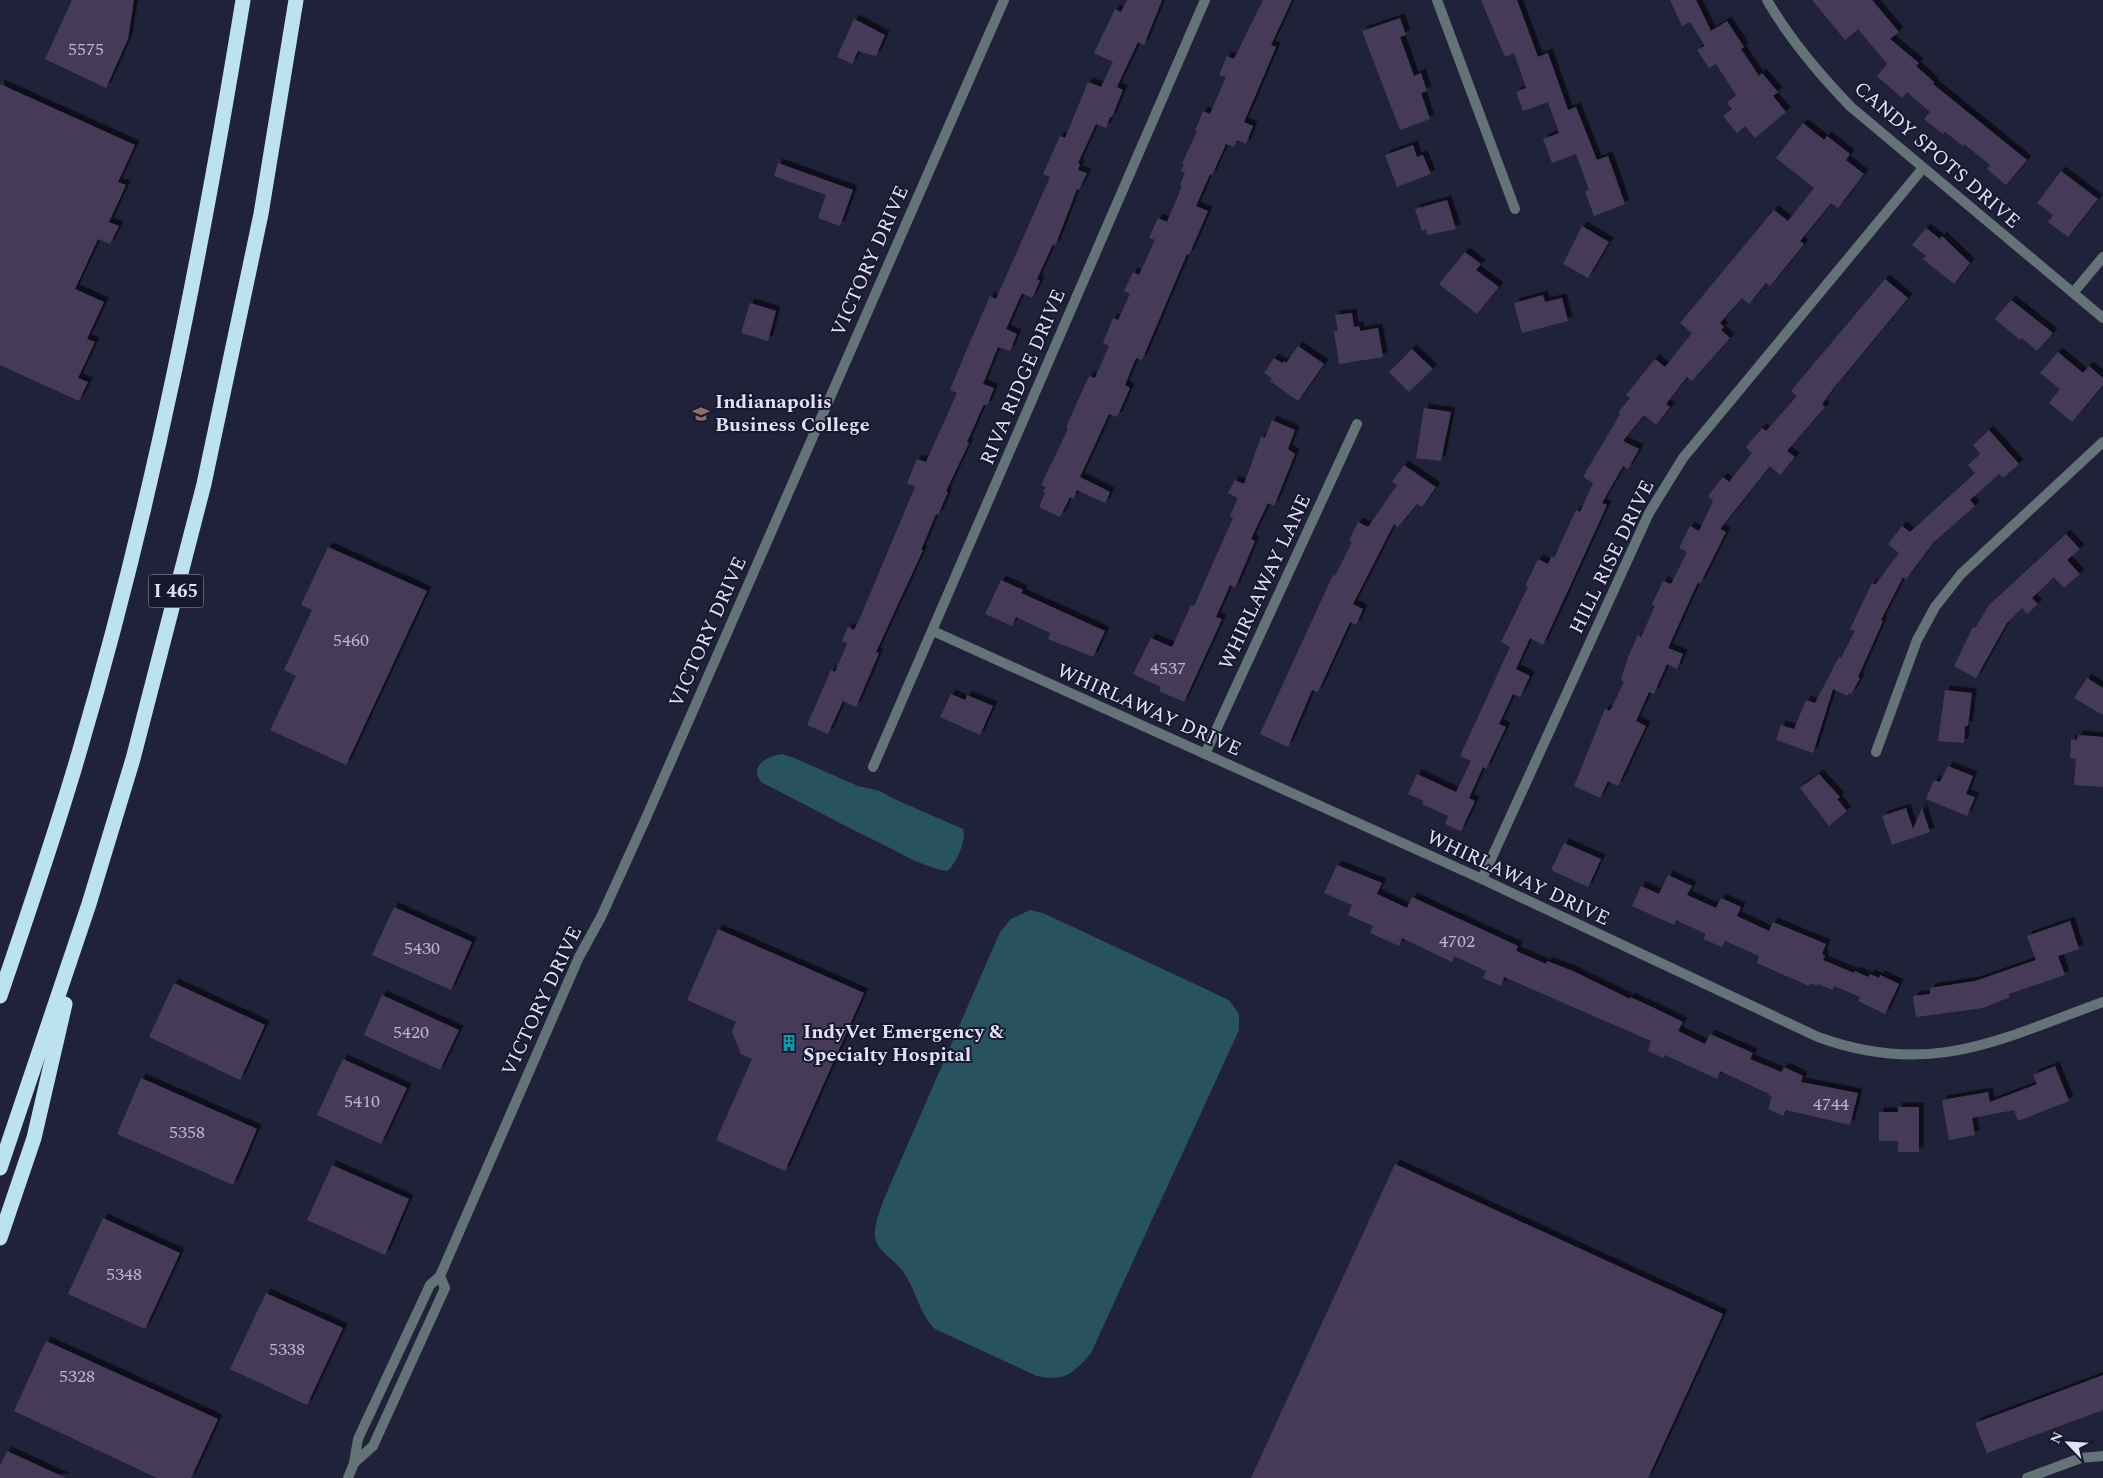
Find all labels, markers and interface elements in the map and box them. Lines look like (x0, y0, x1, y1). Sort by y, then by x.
house number: 5575 (68, 36, 104, 63)
street label: CANDY SPOTS DRIVE (1847, 74, 2027, 236)
street label: VICTORY DRIVE (823, 181, 917, 341)
street label: RIVA RIDGE DRIVE (972, 284, 1074, 470)
place label: Indianapolis Business College (715, 387, 870, 440)
school or university icon: Indianapolis Business College (691, 404, 711, 424)
street label: HILL RISE DRIVE (1562, 475, 1662, 639)
street label: WHIRLAWAY LANE (1211, 489, 1319, 675)
street label: VICTORY DRIVE (661, 552, 755, 712)
road number: I 465 (148, 574, 204, 608)
house number: 5460 (333, 627, 369, 654)
house number: 4537 (1150, 655, 1186, 682)
street label: WHIRLAWAY DRIVE (1052, 656, 1246, 764)
street label: WHIRLAWAY DRIVE (1421, 822, 1615, 934)
street label: VICTORY DRIVE (494, 921, 590, 1081)
house number: 4702 (1439, 928, 1475, 955)
house number: 5430 (404, 935, 440, 962)
place label: IndyVet Emergency & Specialty Hospital (803, 1017, 1005, 1070)
house number: 5420 (393, 1019, 429, 1046)
building icon: IndyVet Emergency & Specialty Hospital (779, 1033, 799, 1053)
house number: 5410 (344, 1088, 380, 1115)
house number: 4744 (1813, 1091, 1849, 1118)
house number: 5358 (169, 1119, 205, 1146)
house number: 5348 (106, 1261, 142, 1288)
house number: 5338 (269, 1336, 305, 1363)
house number: 5328 (59, 1363, 95, 1390)
north arrow (2043, 1418, 2093, 1468)
text: N (2045, 1428, 2069, 1447)

